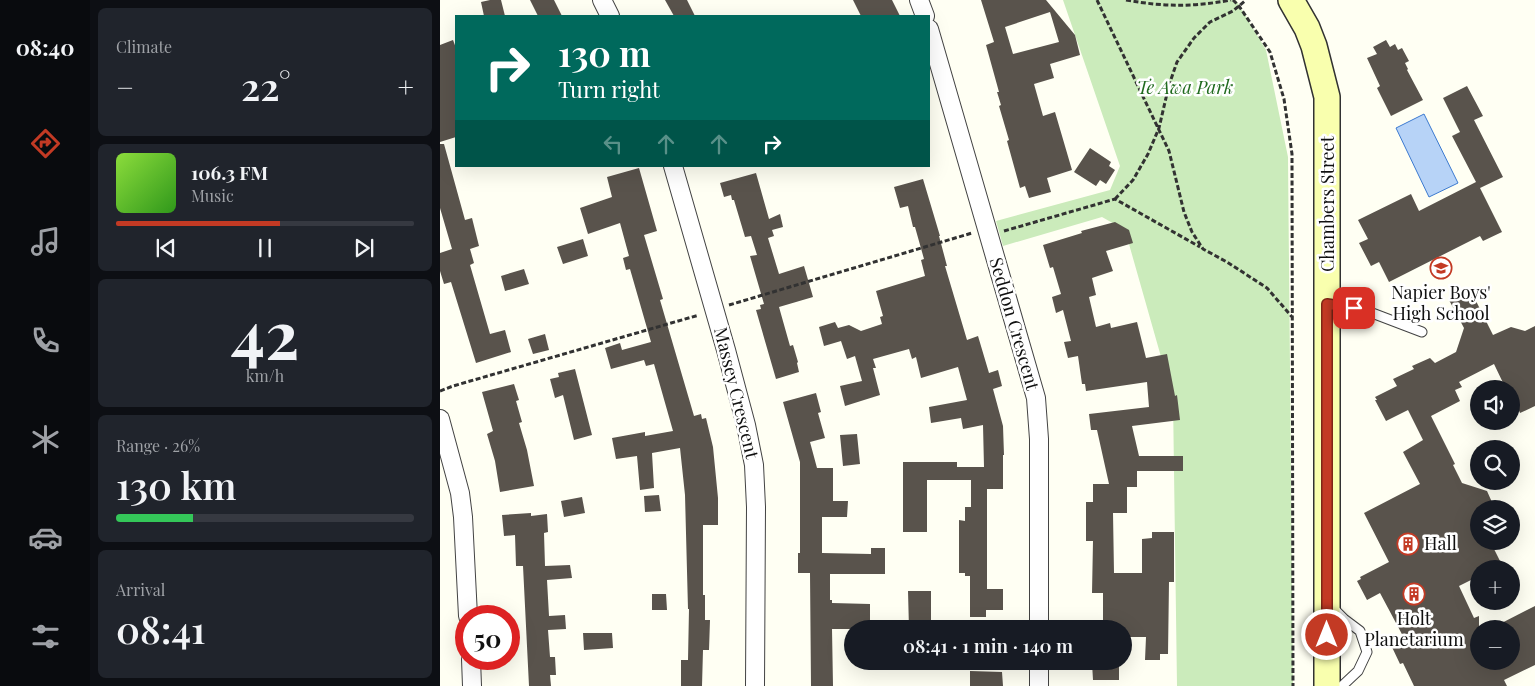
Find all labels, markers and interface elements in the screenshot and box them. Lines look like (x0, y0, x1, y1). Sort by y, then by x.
text: 130 m (558, 29, 651, 76)
text: 08:40 (16, 32, 74, 62)
icon: right (475, 35, 540, 100)
text: Climate (116, 36, 172, 57)
text: 22° (241, 60, 291, 111)
text: − (116, 68, 134, 105)
text: + (398, 68, 414, 105)
text: Turn right (558, 74, 660, 104)
park label: Te Awa Park (1137, 75, 1233, 99)
icon: directions (28, 126, 63, 161)
icon: left (599, 130, 627, 158)
icon: ahead (652, 130, 680, 158)
icon: ahead (705, 130, 733, 158)
icon: right (758, 130, 786, 158)
street label: Chambers Street (1315, 135, 1339, 272)
text: 106.3 FM (191, 159, 268, 185)
text: Music (191, 185, 234, 206)
icon: music (28, 224, 63, 259)
icon: previous (152, 234, 180, 262)
icon: pause (251, 234, 279, 262)
icon: next (350, 234, 378, 262)
street label: Seddon Crescent (985, 255, 1046, 393)
school or university icon: Napier Boys' High School (1429, 256, 1453, 280)
place label: Napier Boys' High School (1391, 280, 1491, 325)
pin (1333, 287, 1375, 329)
text: 42 (231, 289, 299, 375)
icon: arrive (1340, 294, 1368, 322)
icon: phone (28, 323, 63, 358)
street label: Massey Crescent (709, 324, 765, 462)
text: km/h (246, 365, 284, 386)
map controls (1470, 380, 1520, 670)
button: sound (1470, 380, 1520, 430)
icon: climate (28, 422, 63, 457)
text: Range · 26% (116, 435, 200, 456)
button: search (1470, 440, 1520, 490)
text: 130 km (116, 459, 236, 510)
button: layers (1470, 500, 1520, 550)
icon: car (28, 520, 63, 555)
place label: Hall (1424, 531, 1457, 555)
building icon: Hall (1396, 532, 1420, 556)
button: + (1470, 560, 1520, 610)
text: Arrival (116, 579, 165, 600)
building icon: Holt Planetarium (1402, 582, 1426, 606)
text: 08:41 (116, 603, 205, 654)
speed limit sign: 50 (455, 605, 520, 670)
place label: Holt Planetarium (1364, 606, 1464, 651)
position arrow (1300, 608, 1352, 660)
icon: filters (28, 619, 63, 654)
button: − (1470, 620, 1520, 670)
text: 08:41 · 1 min · 140 m (903, 632, 1073, 658)

